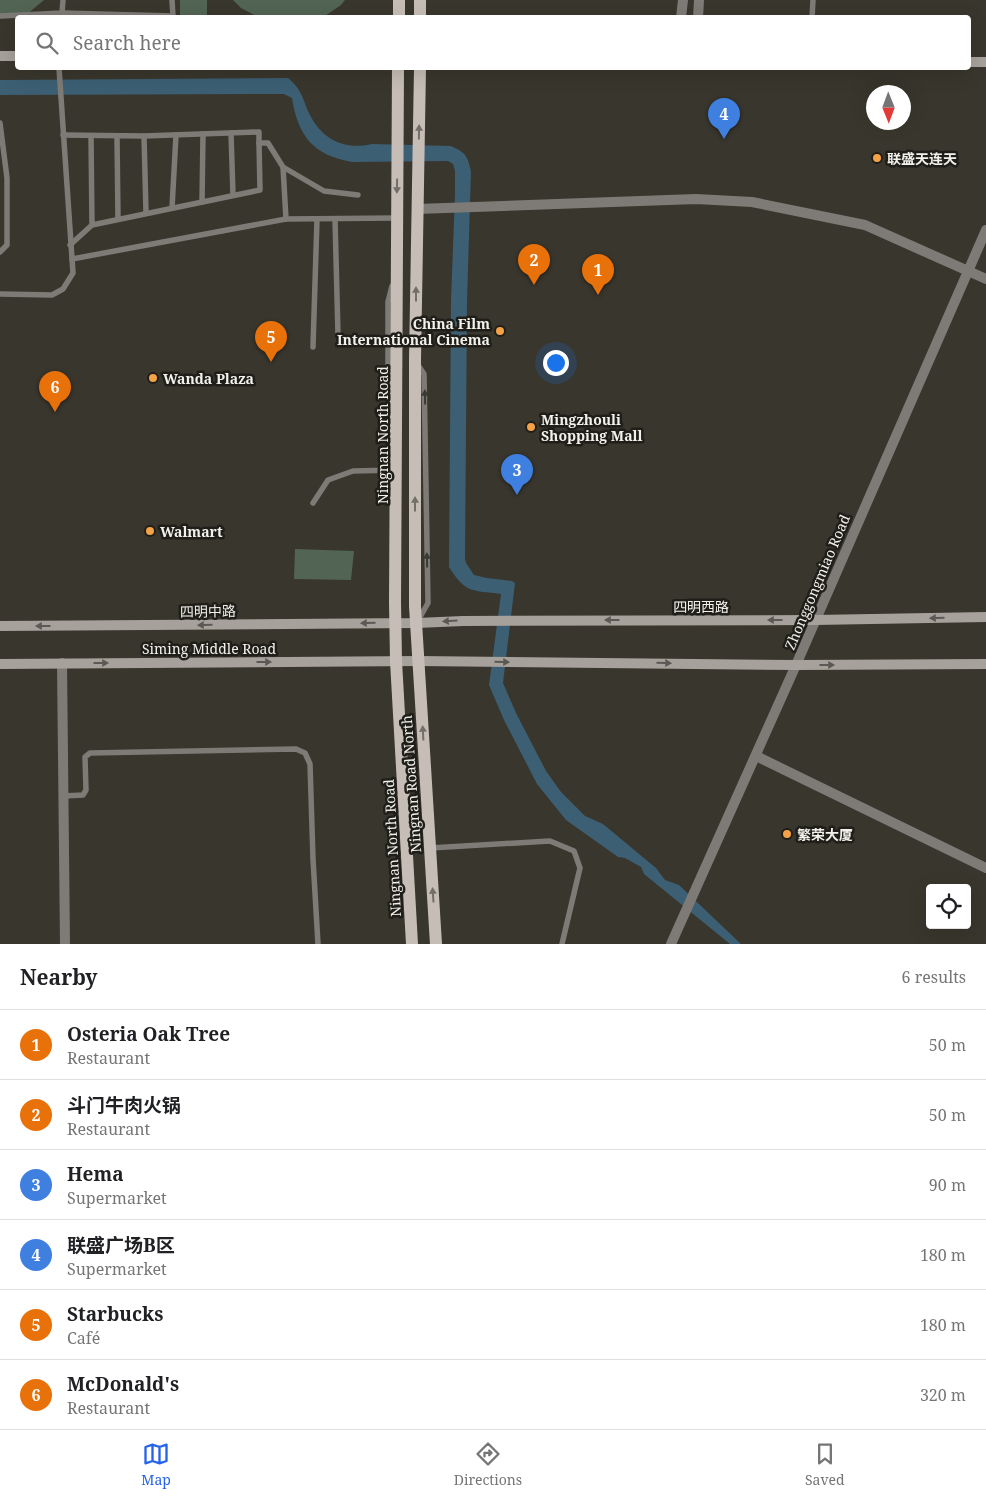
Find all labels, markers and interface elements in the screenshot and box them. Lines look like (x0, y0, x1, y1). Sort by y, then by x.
search box (15, 15, 971, 70)
icon: search (33, 29, 61, 57)
text: Search here (73, 30, 181, 56)
north arrow (866, 85, 911, 130)
pin: 4 (708, 98, 740, 139)
one-way arrow (415, 123, 423, 139)
place label: 联盛天连天 (887, 149, 957, 168)
marker: 联盛天连天 (871, 152, 883, 164)
one-way arrow (393, 178, 401, 194)
pin: 2 (518, 244, 550, 285)
pin: 1 (582, 254, 614, 295)
one-way arrow (412, 286, 420, 302)
place label: China Film International Cinema (337, 314, 490, 349)
pin: 5 (255, 321, 287, 362)
marker: China Film International Cinema (494, 325, 506, 337)
your location (543, 350, 569, 376)
street label: Ningnan North Road (373, 366, 392, 504)
place label: Wanda Plaza (163, 369, 254, 388)
pin: 6 (39, 371, 71, 412)
marker: Wanda Plaza (147, 372, 159, 384)
one-way arrow (421, 389, 429, 405)
place label: Mingzhouli Shopping Mall (541, 410, 643, 445)
marker: Mingzhouli Shopping Mall (525, 421, 537, 433)
pin: 3 (501, 454, 533, 495)
one-way arrow (411, 496, 419, 512)
street label: Zhonggongmiao Road (780, 511, 854, 652)
place label: Walmart (160, 522, 223, 541)
marker: Walmart (144, 525, 156, 537)
one-way arrow (423, 551, 431, 567)
street label: 四明西路 (673, 597, 729, 616)
street label: 四明中路 (180, 601, 236, 621)
one-way arrow (929, 614, 945, 622)
one-way arrow (604, 616, 620, 624)
one-way arrow (767, 616, 783, 624)
one-way arrow (442, 618, 458, 626)
one-way arrow (360, 619, 376, 627)
one-way arrow (197, 621, 213, 629)
one-way arrow (35, 622, 51, 630)
street label: Siming Middle Road (142, 639, 276, 658)
one-way arrow (256, 658, 272, 666)
one-way arrow (494, 658, 510, 666)
one-way arrow (93, 659, 109, 667)
one-way arrow (657, 659, 673, 667)
one-way arrow (819, 661, 835, 669)
street label: Ningnan Road North (397, 714, 425, 853)
one-way arrow (418, 725, 426, 741)
street label: Ningnan North Road (379, 778, 405, 917)
place label: 繁荣大厦 (797, 825, 853, 844)
marker: 繁荣大厦 (781, 828, 793, 840)
map controls (926, 884, 971, 929)
button: locate (926, 884, 971, 929)
one-way arrow (428, 887, 436, 903)
text: Nearby (20, 963, 98, 991)
text: 6 results (902, 966, 966, 988)
text: Osteria Oak Tree (67, 1021, 230, 1047)
text: 1 (31, 1034, 41, 1056)
text: 50 m (929, 1034, 966, 1056)
text: Restaurant (67, 1047, 150, 1069)
text: 斗门牛肉火锅 (67, 1092, 181, 1118)
text: 2 (31, 1104, 41, 1126)
text: 50 m (929, 1104, 966, 1126)
text: Restaurant (67, 1118, 150, 1140)
text: Hema (67, 1161, 124, 1187)
text: 3 (31, 1174, 41, 1196)
text: 90 m (929, 1174, 966, 1196)
text: Supermarket (67, 1187, 167, 1209)
text: 联盛广场B区 (67, 1232, 175, 1258)
text: 4 (31, 1244, 41, 1266)
text: 180 m (920, 1244, 966, 1266)
text: Supermarket (67, 1258, 167, 1280)
text: Starbucks (67, 1301, 163, 1327)
text: 5 (31, 1314, 41, 1336)
text: 180 m (920, 1314, 966, 1336)
text: Café (67, 1327, 100, 1349)
text: McDonald's (67, 1371, 179, 1397)
text: 6 (31, 1384, 41, 1406)
text: 320 m (920, 1384, 966, 1406)
text: Restaurant (67, 1397, 150, 1419)
tab: Map (141, 1440, 171, 1489)
tab: Directions (454, 1440, 522, 1489)
tab: Saved (805, 1440, 845, 1489)

